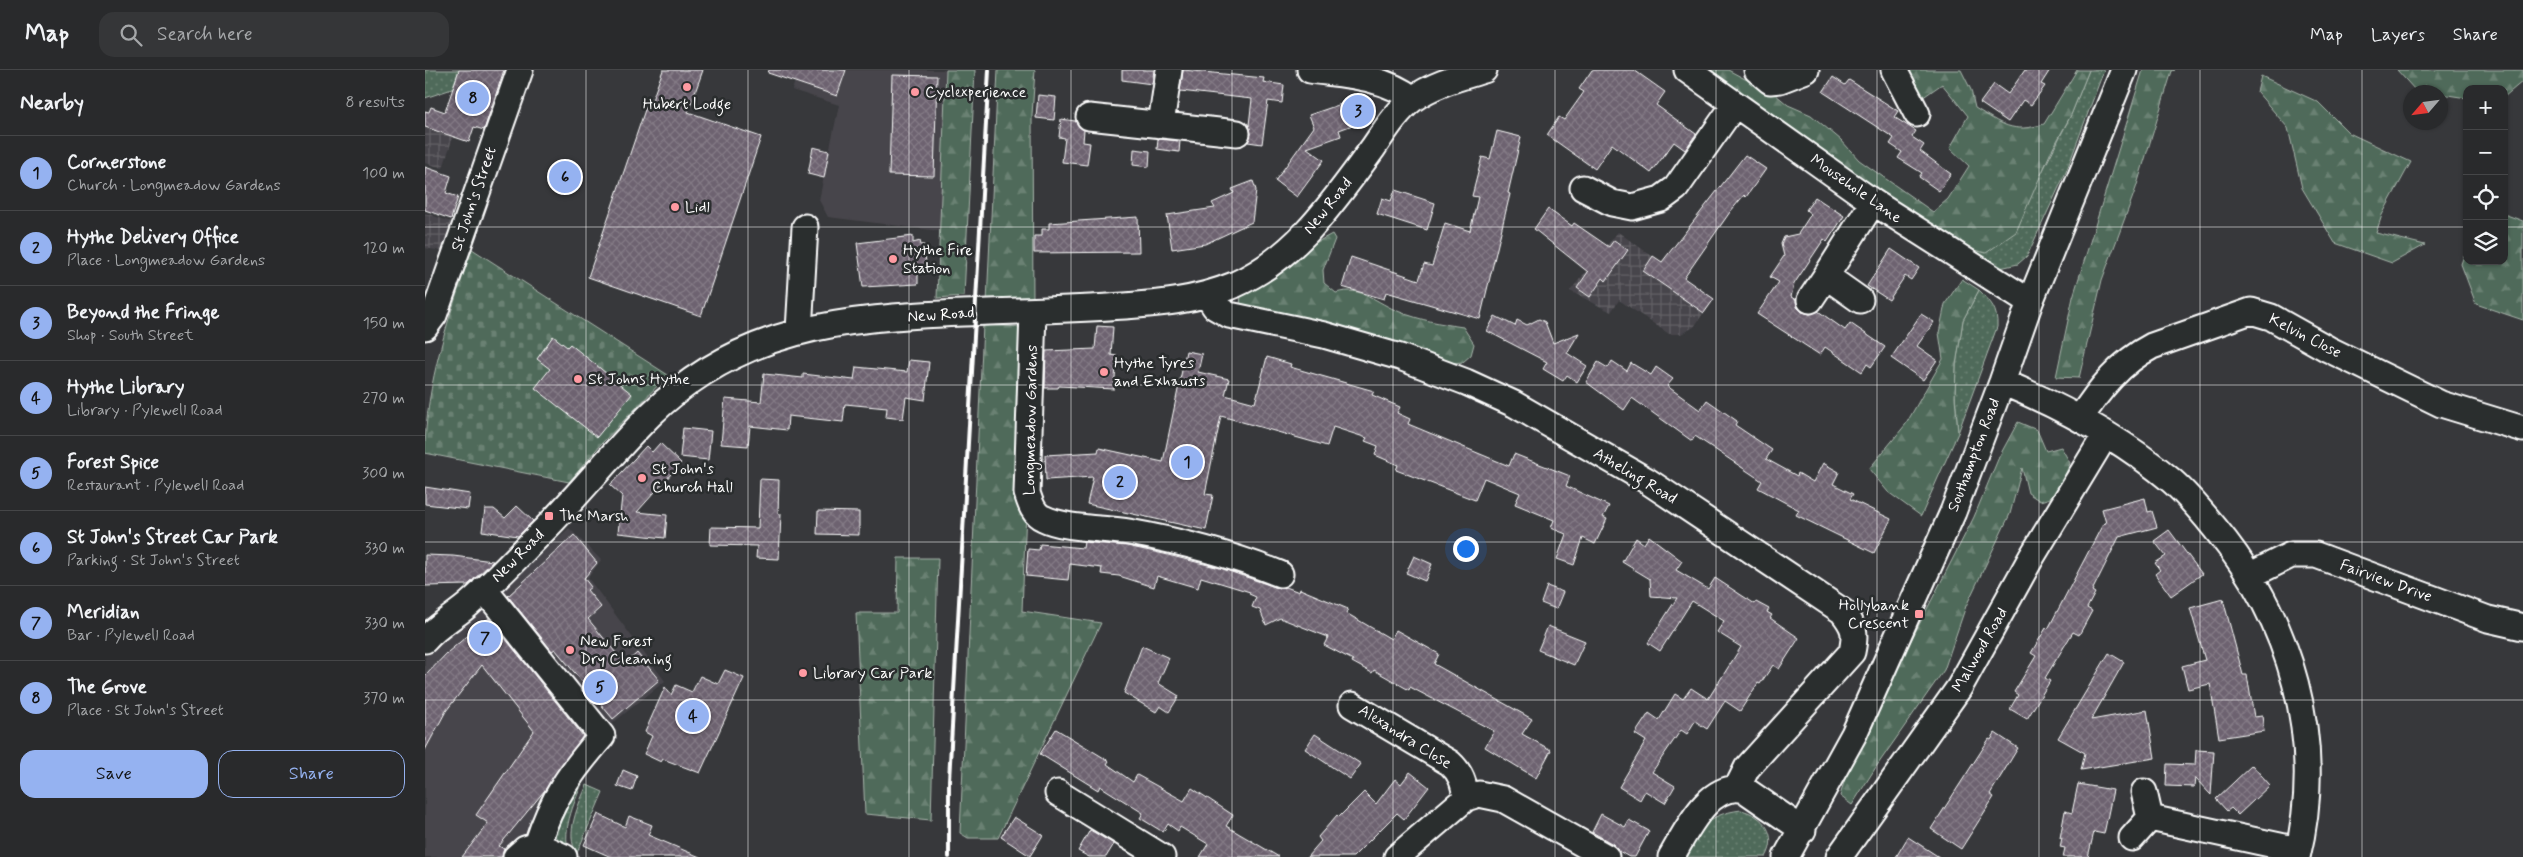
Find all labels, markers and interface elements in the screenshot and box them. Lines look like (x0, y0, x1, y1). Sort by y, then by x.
search box (99, 12, 449, 57)
text: Map (25, 19, 69, 50)
icon: search (117, 21, 145, 49)
text: Search here (157, 22, 253, 47)
text: Map (2310, 23, 2343, 47)
text: Layers (2371, 23, 2425, 47)
text: Share (2453, 23, 2498, 47)
pin: 8 (457, 79, 489, 117)
marker: Hubert Lodge (681, 81, 693, 93)
place label: Cyclexperience (925, 82, 1027, 103)
north arrow (2403, 85, 2448, 130)
map controls (2463, 85, 2508, 265)
button: + (2463, 85, 2508, 130)
marker: Cyclexperience (909, 86, 921, 98)
text: Nearby (20, 89, 84, 117)
text: 8 results (345, 92, 405, 113)
pin: 3 (1342, 92, 1374, 130)
place label: Hubert Lodge (643, 94, 731, 116)
button: − (2463, 130, 2508, 175)
street label: St John's Street (446, 144, 502, 254)
street label: Mousehole Lane (1806, 149, 1907, 229)
text: Cornerstone (67, 150, 166, 175)
pin: 6 (549, 158, 581, 196)
text: 1 (32, 163, 40, 184)
text: 100 m (362, 163, 405, 184)
street label: New Road (1299, 173, 1357, 239)
text: Church · Longmeadow Gardens (67, 175, 281, 196)
button: locate (2463, 175, 2508, 220)
place label: Lidl (685, 197, 710, 218)
marker: Lidl (669, 201, 681, 213)
button: layers (2463, 220, 2508, 265)
text: Hythe Delivery Office (67, 225, 239, 250)
text: 2 (32, 238, 40, 259)
text: 120 m (363, 238, 405, 259)
place label: Hythe Fire Station (903, 240, 973, 279)
text: Place · Longmeadow Gardens (67, 250, 265, 271)
marker: Hythe Fire Station (887, 253, 899, 265)
text: Beyond the Fringe (67, 300, 220, 325)
street label: New Road (907, 302, 975, 328)
street label: Kelvin Close (2265, 309, 2345, 363)
text: 3 (32, 313, 40, 334)
text: 150 m (363, 313, 405, 334)
text: Shop · South Street (67, 325, 194, 346)
street label: Longmeadow Gardens (1019, 345, 1044, 496)
place label: Hythe Tyres and Exhausts (1114, 353, 1205, 392)
marker: Hythe Tyres and Exhausts (1098, 366, 1110, 378)
place label: St Johns Hythe (588, 369, 690, 390)
marker: St Johns Hythe (572, 373, 584, 385)
text: Hythe Library (67, 375, 184, 400)
text: 4 (31, 388, 41, 409)
text: 270 m (362, 388, 405, 409)
street label: Southampton Road (1943, 395, 2005, 515)
text: Library · Pylewell Road (67, 400, 223, 421)
pin: 1 (1171, 443, 1203, 481)
street label: Atheling Road (1589, 443, 1681, 510)
text: Forest Spice (67, 450, 159, 475)
place label: St John's Church Hall (652, 459, 733, 498)
text: 5 (31, 463, 41, 484)
text: 300 m (362, 463, 405, 484)
pin: 2 (1104, 463, 1136, 501)
marker: St John's Church Hall (636, 472, 648, 484)
text: Restaurant · Pylewell Road (67, 475, 244, 496)
place label: The Marsh (559, 506, 629, 527)
marker: The Marsh (543, 510, 555, 522)
text: St John's Street Car Park (67, 525, 278, 550)
street label: New Road (487, 525, 549, 587)
your location (1453, 536, 1479, 562)
text: 6 (32, 538, 40, 559)
text: 330 m (364, 538, 405, 559)
text: Parking · St John's Street (67, 550, 240, 571)
street label: Fairview Drive (2337, 555, 2435, 607)
place label: Hollybank Crescent (1839, 595, 1909, 634)
text: Meridian (67, 600, 140, 625)
street label: Malwood Road (1947, 604, 2013, 696)
marker: Hollybank Crescent (1913, 608, 1925, 620)
text: 7 (31, 613, 41, 634)
text: 330 m (364, 613, 405, 634)
pin: 7 (469, 619, 501, 657)
text: Bar · Pylewell Road (67, 625, 195, 646)
place label: New Forest Dry Cleaning (580, 631, 672, 671)
marker: New Forest Dry Cleaning (564, 644, 576, 656)
place label: Library Car Park (813, 663, 932, 684)
marker: Library Car Park (797, 667, 809, 679)
pin: 5 (584, 668, 616, 706)
text: The Grove (67, 675, 147, 700)
text: 8 (31, 688, 41, 709)
text: 370 m (363, 688, 405, 709)
pin: 4 (677, 697, 709, 735)
text: Place · St John's Street (67, 700, 224, 721)
street label: Alexandra Close (1354, 700, 1456, 774)
button: Save (20, 750, 208, 798)
button: Share (218, 750, 405, 798)

